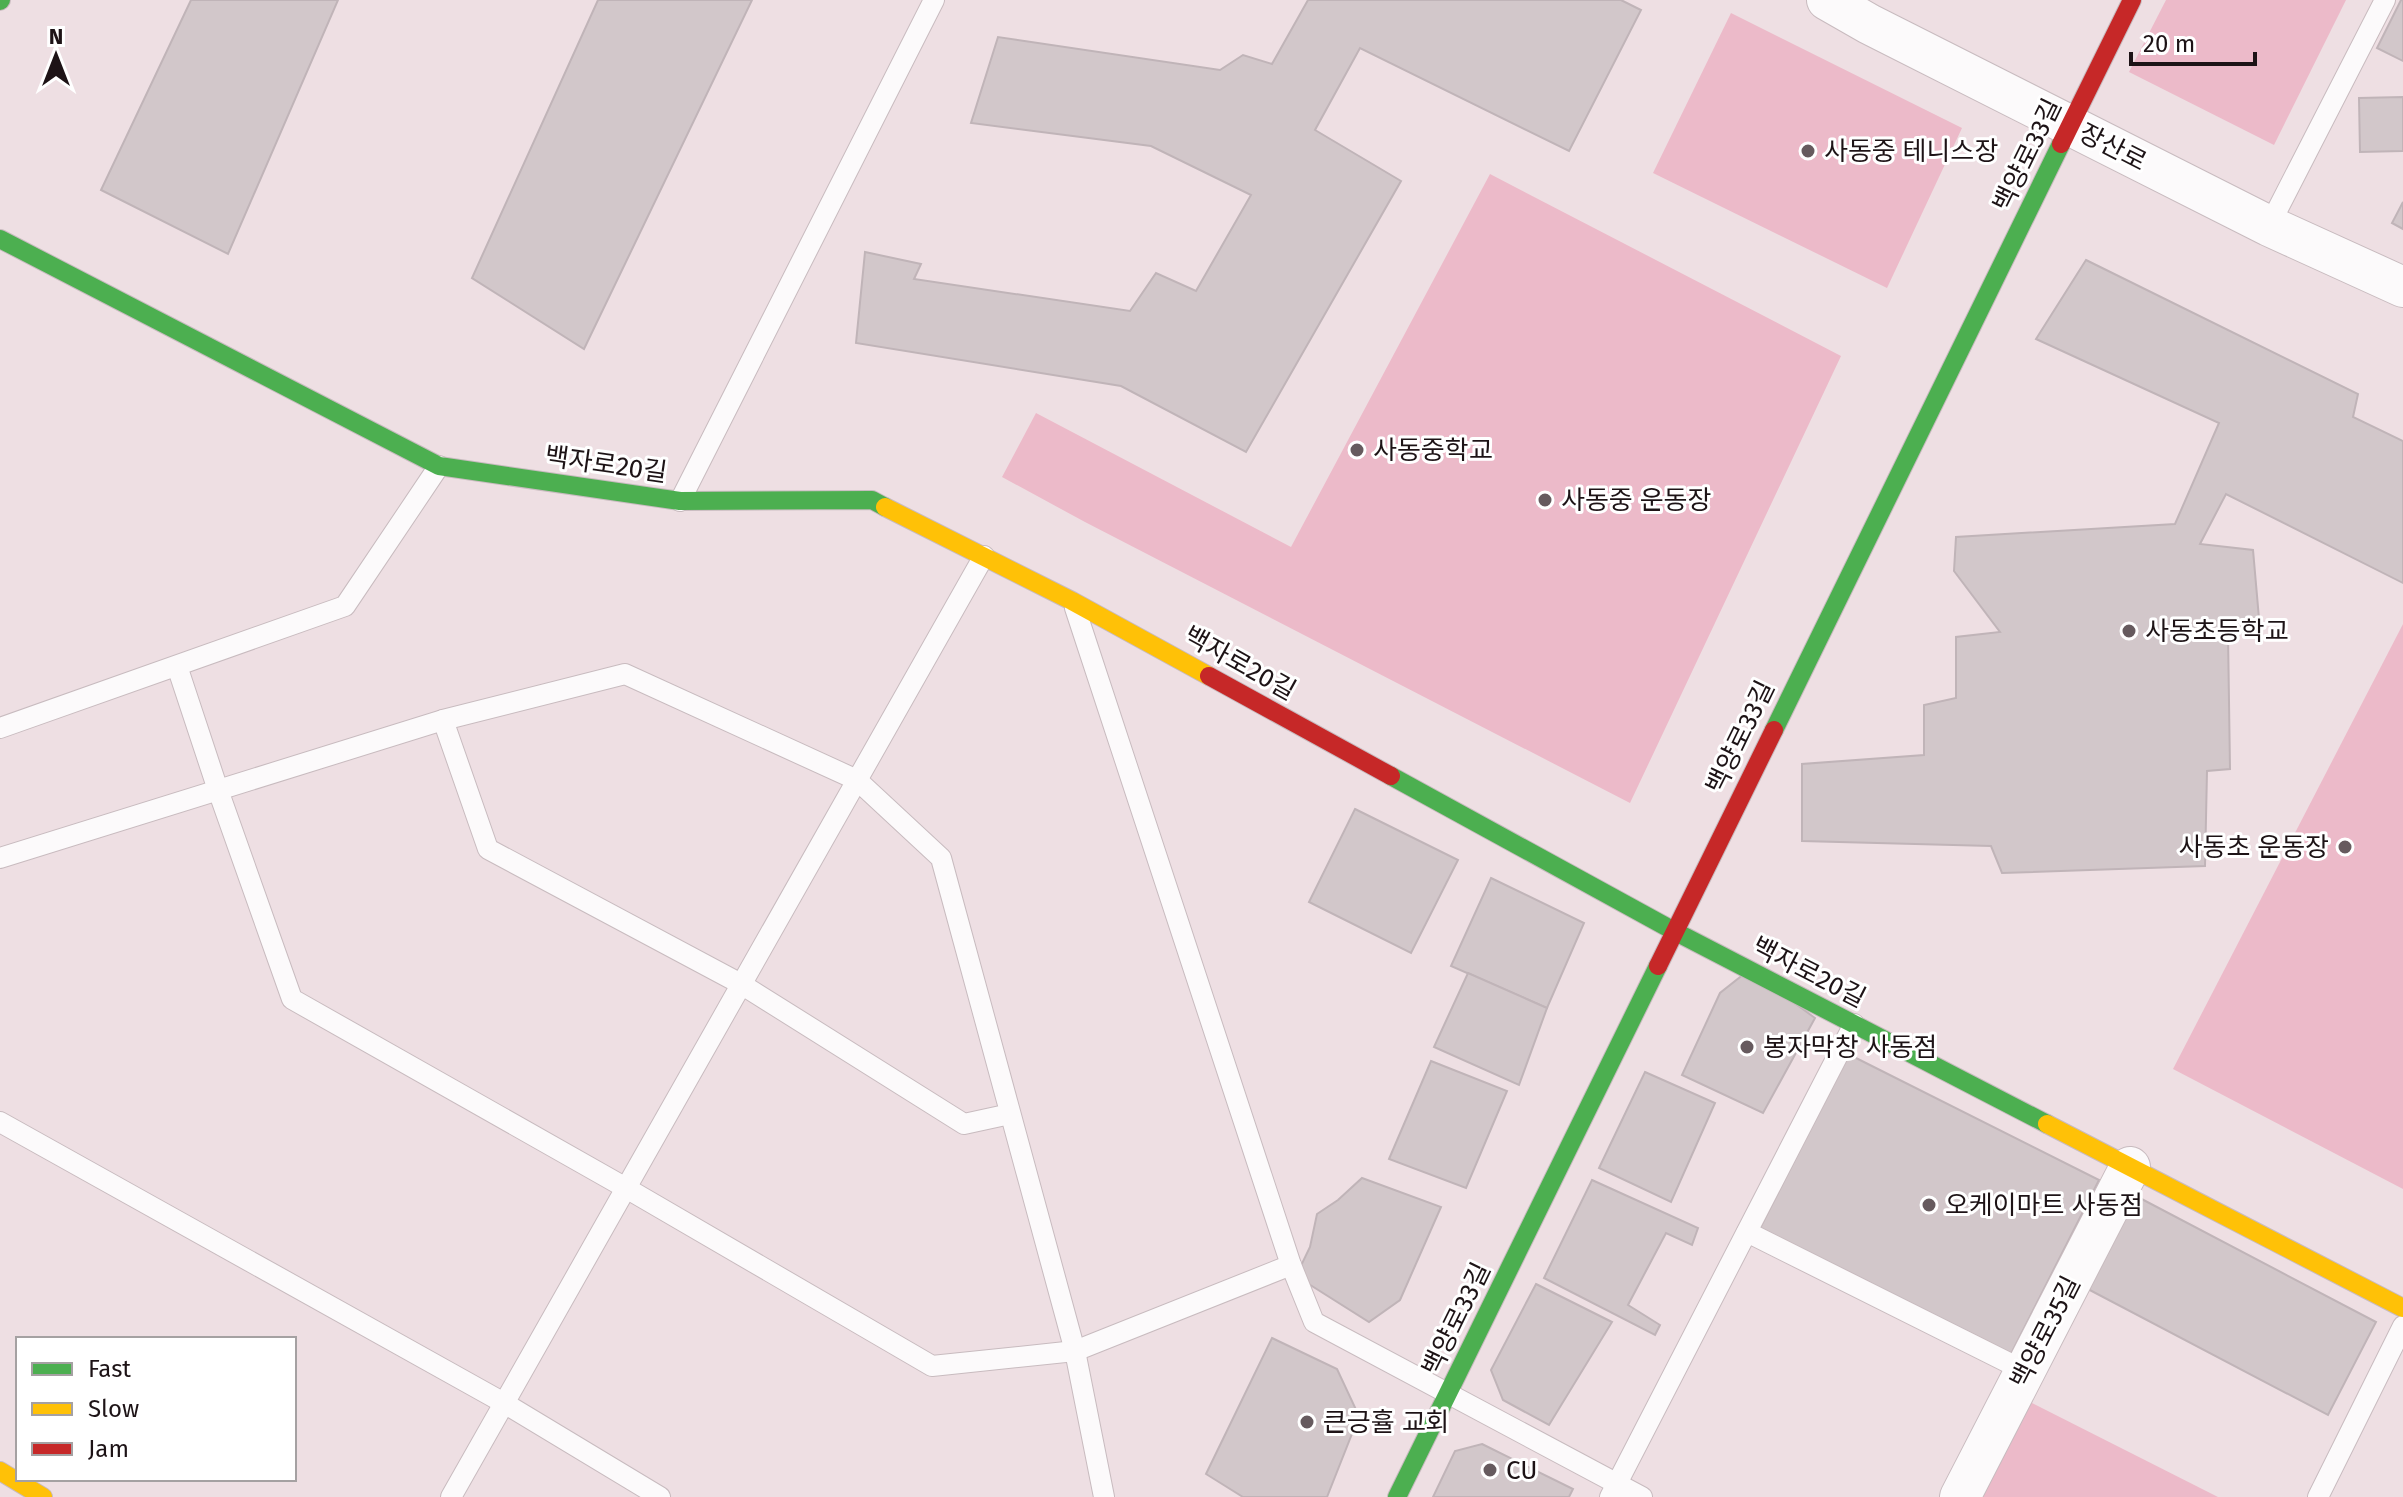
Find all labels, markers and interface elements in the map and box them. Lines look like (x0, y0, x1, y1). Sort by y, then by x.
north arrow (16, 16, 96, 96)
scale bar (2131, 16, 2255, 66)
text: N (49, 23, 63, 50)
text: 20 m (2143, 30, 2195, 58)
street label: 백양로33길 (1987, 94, 2068, 217)
street label: 장산로 (2074, 117, 2152, 178)
place label: 사동중 테니스장 (1824, 136, 1998, 167)
marker: 사동중 테니스장 (1799, 142, 1817, 160)
place label: 사동중학교 (1373, 435, 1493, 466)
street label: 백자로20길 (543, 441, 669, 488)
marker: 사동중학교 (1348, 441, 1366, 459)
place label: 사동중 운동장 (1561, 485, 1711, 516)
marker: 사동중 운동장 (1536, 491, 1554, 509)
place label: 사동초등학교 (2145, 616, 2289, 647)
street label: 백자로20길 (1178, 620, 1301, 707)
marker: 사동초등학교 (2120, 622, 2138, 640)
street label: 백양로33길 (1700, 676, 1781, 799)
place label: 사동초 운동장 (2179, 832, 2329, 863)
marker: 사동초 운동장 (2336, 838, 2354, 856)
street label: 백자로20길 (1747, 931, 1871, 1014)
place label: 봉자막창 사동점 (1763, 1032, 1937, 1063)
marker: 봉자막창 사동점 (1738, 1038, 1756, 1056)
place label: 오케이마트 사동점 (1945, 1190, 2143, 1221)
marker: 오케이마트 사동점 (1920, 1196, 1938, 1214)
street label: 백양로33길 (1416, 1258, 1497, 1381)
street label: 백양로35길 (2004, 1271, 2087, 1393)
legend (16, 1337, 296, 1481)
text: Fast (88, 1355, 131, 1383)
text: Slow (88, 1395, 139, 1423)
place label: 큰긍휼 교회 (1323, 1407, 1450, 1438)
marker: 큰긍휼 교회 (1298, 1413, 1316, 1431)
text: Jam (88, 1435, 129, 1463)
place label: CU (1506, 1455, 1538, 1486)
marker: CU (1481, 1461, 1499, 1479)

